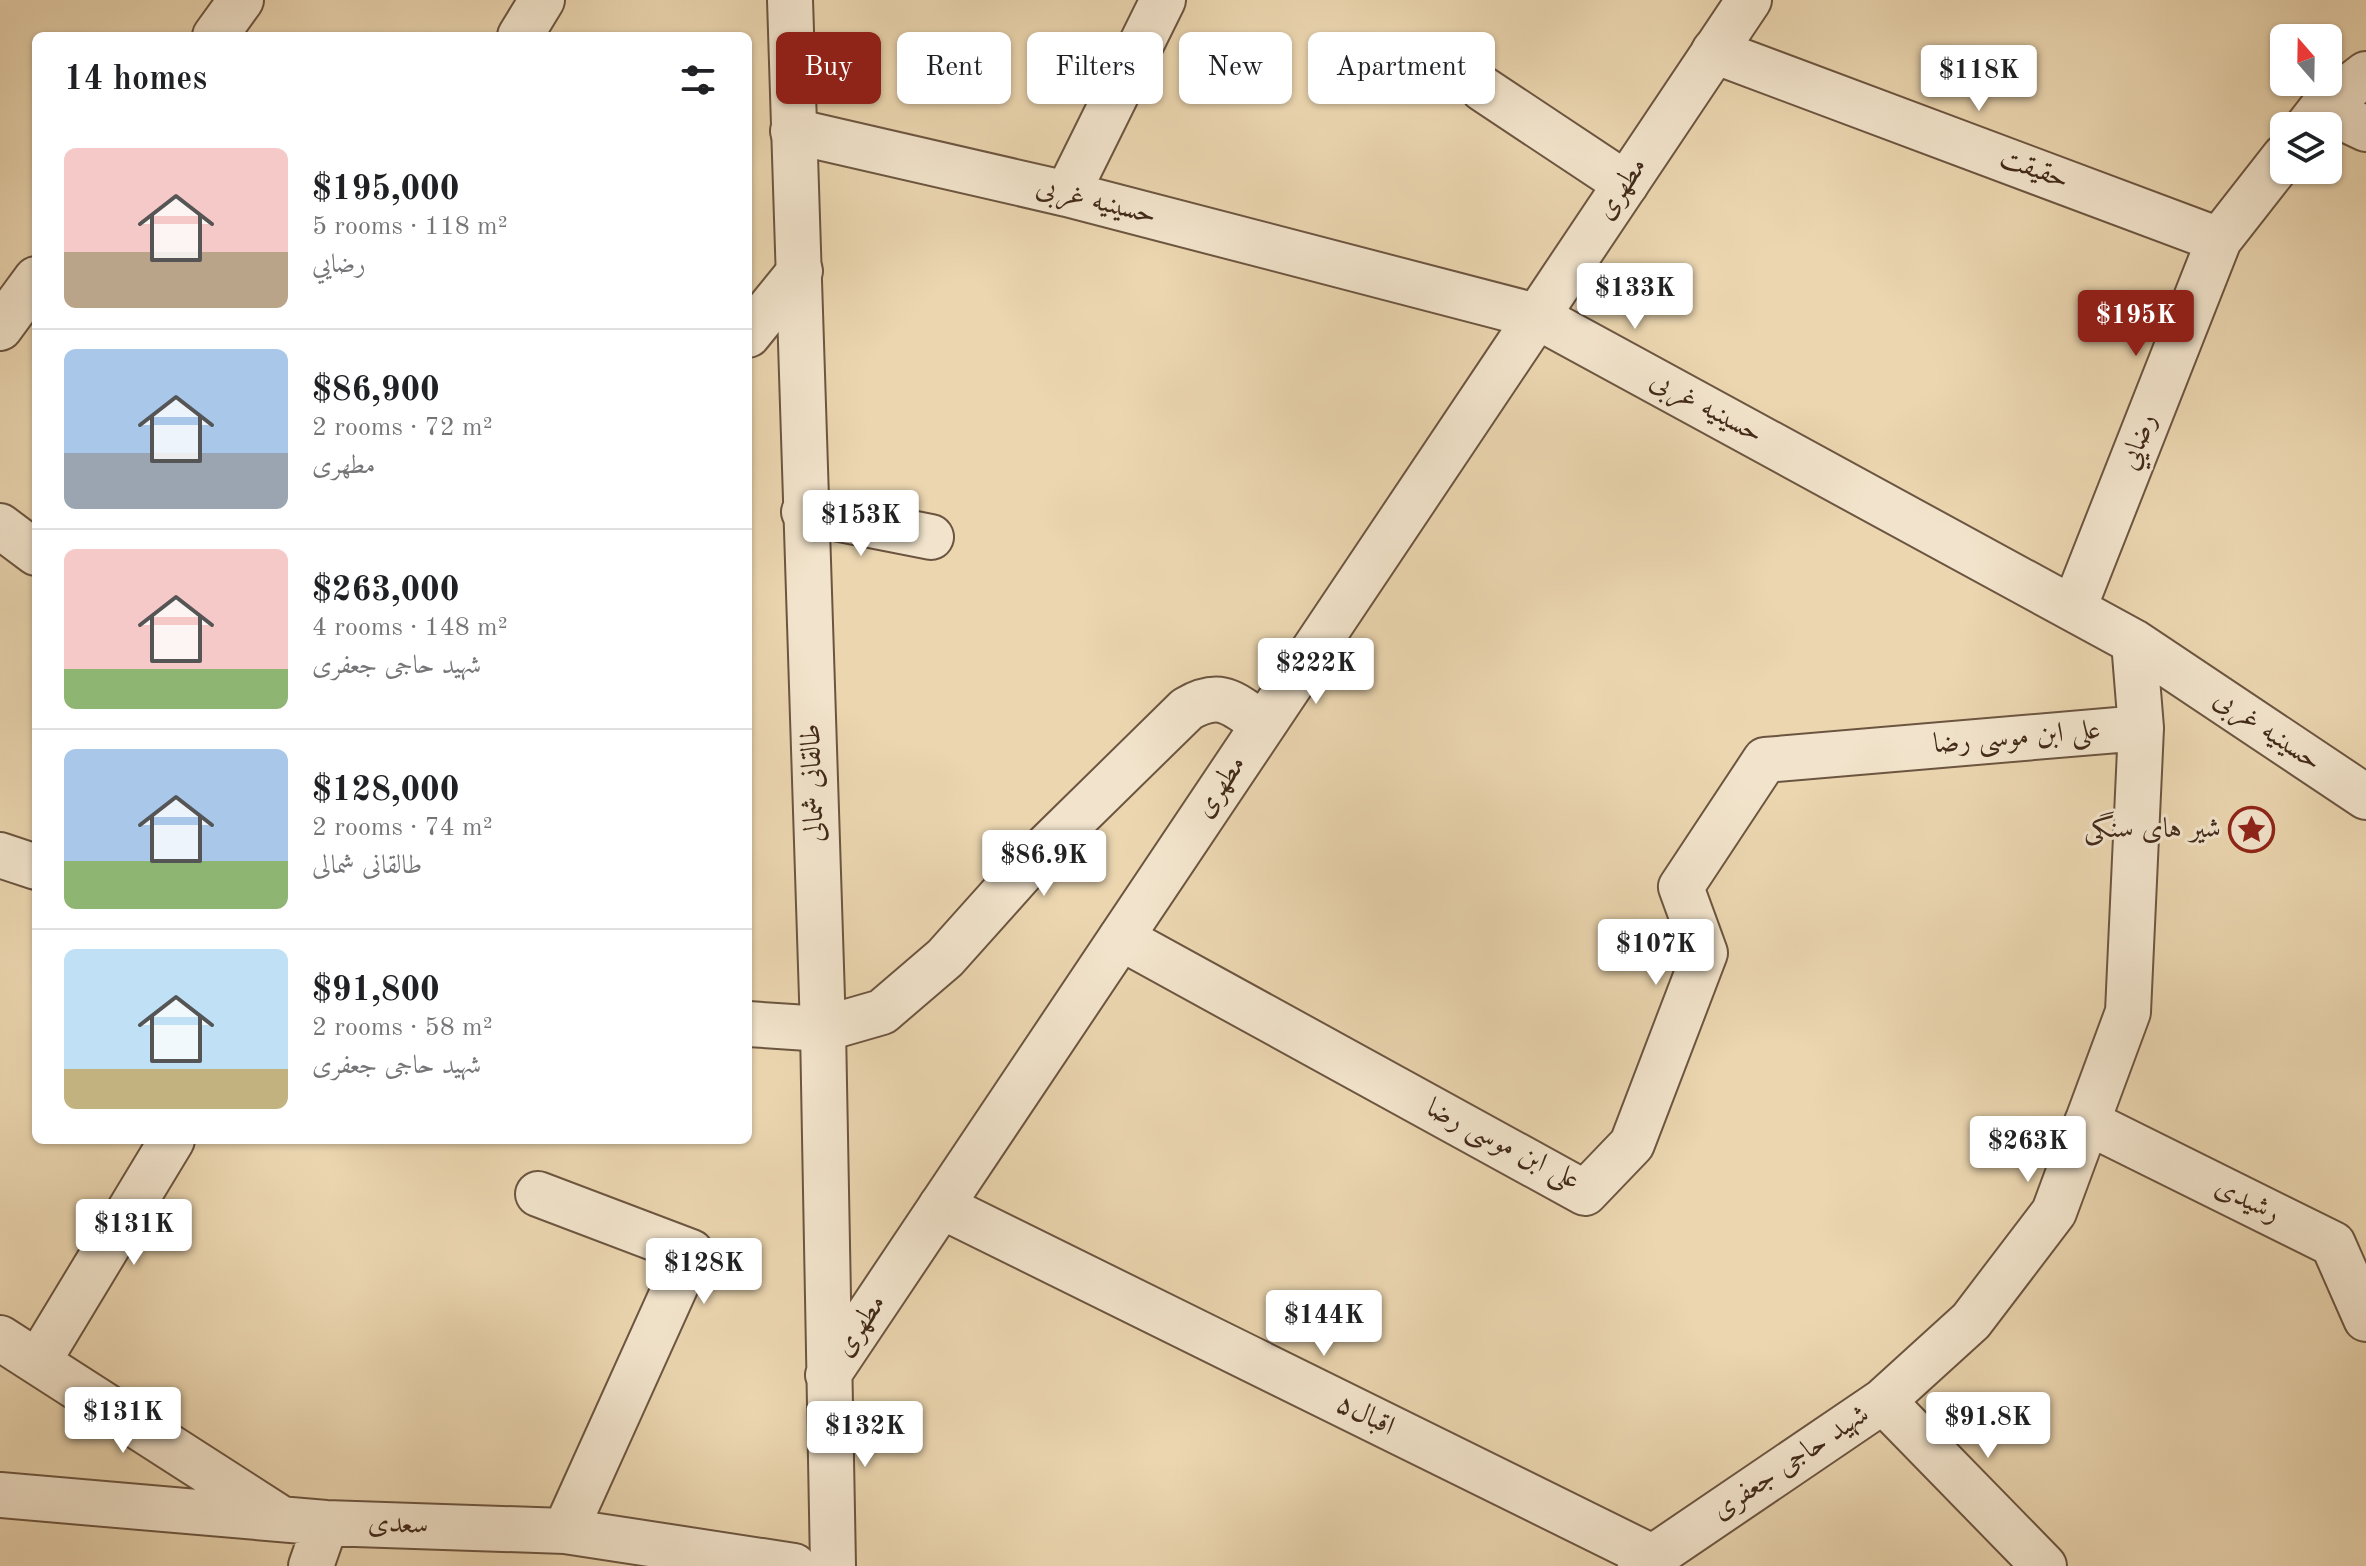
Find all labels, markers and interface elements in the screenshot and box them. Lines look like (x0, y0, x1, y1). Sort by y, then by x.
north arrow (2270, 24, 2342, 96)
map controls (2270, 24, 2342, 184)
chip: Buy (776, 32, 881, 104)
chip: Rent (897, 32, 1011, 104)
chip: Filters (1027, 32, 1163, 104)
chip: New (1179, 32, 1292, 104)
chip: Apartment (1308, 32, 1495, 104)
pin: $118K (1923, 45, 2035, 113)
icon: filters (676, 58, 720, 102)
text: $118K (1939, 58, 2019, 84)
text: 14 homes (64, 63, 207, 97)
button: layers (2270, 112, 2342, 184)
street label: حقیقت (1996, 145, 2072, 195)
street label: مطهری (1591, 153, 1654, 226)
text: $195,000 (312, 173, 460, 207)
street label: حسینیه غربی (1032, 174, 1159, 233)
icon: home (128, 180, 224, 276)
text: 5 rooms · 118 m² (312, 214, 508, 240)
text: رضایي (312, 252, 366, 278)
pin: $133K (1579, 263, 1691, 331)
text: $133K (1595, 276, 1675, 302)
pin: $195K (2080, 290, 2192, 358)
text: $195K (2096, 303, 2176, 329)
street label: حسینیه غربی (1644, 367, 1767, 452)
text: $86,900 (312, 374, 440, 408)
icon: home (128, 381, 224, 477)
street label: رضایي (2116, 410, 2168, 476)
text: 2 rooms · 72 m² (312, 415, 493, 441)
text: مطهری (312, 453, 375, 479)
pin: $153K (805, 490, 917, 558)
text: $153K (821, 503, 901, 529)
text: $263,000 (312, 574, 460, 608)
icon: home (128, 581, 224, 677)
text: 4 rooms · 148 m² (312, 615, 508, 641)
pin: $222K (1260, 638, 1372, 706)
text: $222K (1276, 651, 1356, 677)
text: شهید حاجی جعفری (312, 653, 481, 679)
street label: حسینیه غربی (2207, 685, 2326, 779)
street label: علی ابن موسی رضا (1932, 717, 2102, 763)
street label: طالقانی شمالی (798, 723, 830, 843)
street label: مطهری (1190, 751, 1253, 824)
text: $128,000 (312, 774, 460, 808)
icon: home (128, 781, 224, 877)
place icon: شیر های سنگی (2228, 806, 2276, 854)
place label: شیر های سنگی (2084, 811, 2221, 846)
text: 2 rooms · 74 m² (312, 815, 493, 841)
pin: $86.9K (979, 830, 1109, 898)
text: $86.9K (1000, 843, 1088, 869)
text: طالقانی شمالی (312, 853, 422, 879)
pin: $107K (1600, 919, 1712, 987)
text: $107K (1616, 932, 1696, 958)
text: $91,800 (312, 974, 440, 1008)
icon: home (128, 981, 224, 1077)
text: 2 rooms · 58 m² (312, 1015, 493, 1041)
text: شهید حاجی جعفری (312, 1053, 481, 1079)
street label: علی ابن موسی رضا (1420, 1094, 1584, 1199)
pin: $263K (1972, 1116, 2084, 1184)
text: $263K (1988, 1129, 2068, 1155)
street label: رشیدی (2210, 1173, 2284, 1229)
pin: $131K (78, 1199, 190, 1267)
text: $131K (94, 1212, 174, 1238)
pin: $128K (648, 1238, 760, 1306)
text: $128K (664, 1251, 744, 1277)
street label: مطهری (830, 1290, 893, 1363)
pin: $144K (1268, 1290, 1380, 1358)
text: $144K (1284, 1303, 1364, 1329)
pin: $131K (67, 1387, 179, 1455)
street label: اقبال۵ (1332, 1390, 1398, 1442)
pin: $91.8K (1923, 1392, 2053, 1460)
text: $131K (83, 1400, 163, 1426)
street label: شهید حاجی جعفری (1708, 1400, 1876, 1527)
pin: $132K (809, 1401, 921, 1469)
text: $91.8K (1944, 1405, 2032, 1431)
text: $132K (825, 1414, 905, 1440)
street label: سعدی (367, 1510, 429, 1540)

